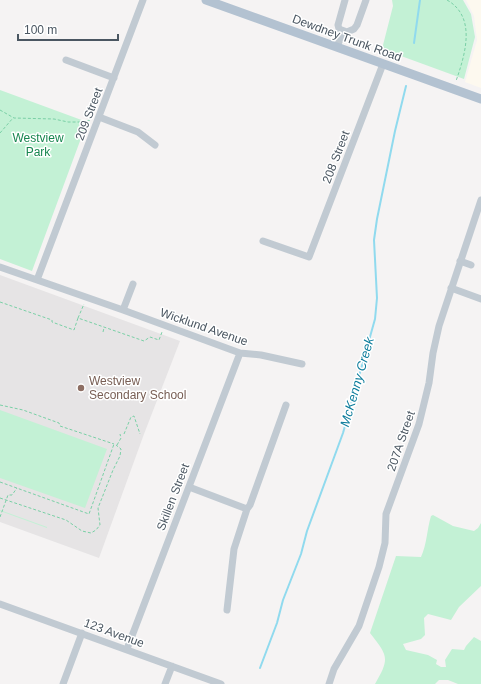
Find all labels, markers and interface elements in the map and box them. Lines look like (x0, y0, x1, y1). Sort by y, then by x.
street label: Dewdney Trunk Road (290, 12, 404, 64)
scale bar (18, 16, 118, 42)
text: 100 m (24, 23, 57, 37)
street label: 209 Street (73, 85, 106, 142)
street label: 208 Street (320, 128, 353, 185)
park label: Westview Park (12, 131, 64, 159)
street label: Wicklund Avenue (158, 305, 250, 349)
water label: McKenny Creek (337, 334, 377, 429)
place label: Westview Secondary School (89, 374, 186, 402)
marker: Westview Secondary School (76, 383, 86, 393)
street label: 207A Street (384, 408, 418, 473)
street label: Skillen Street (154, 461, 192, 533)
street label: 123 Avenue (82, 616, 146, 650)

